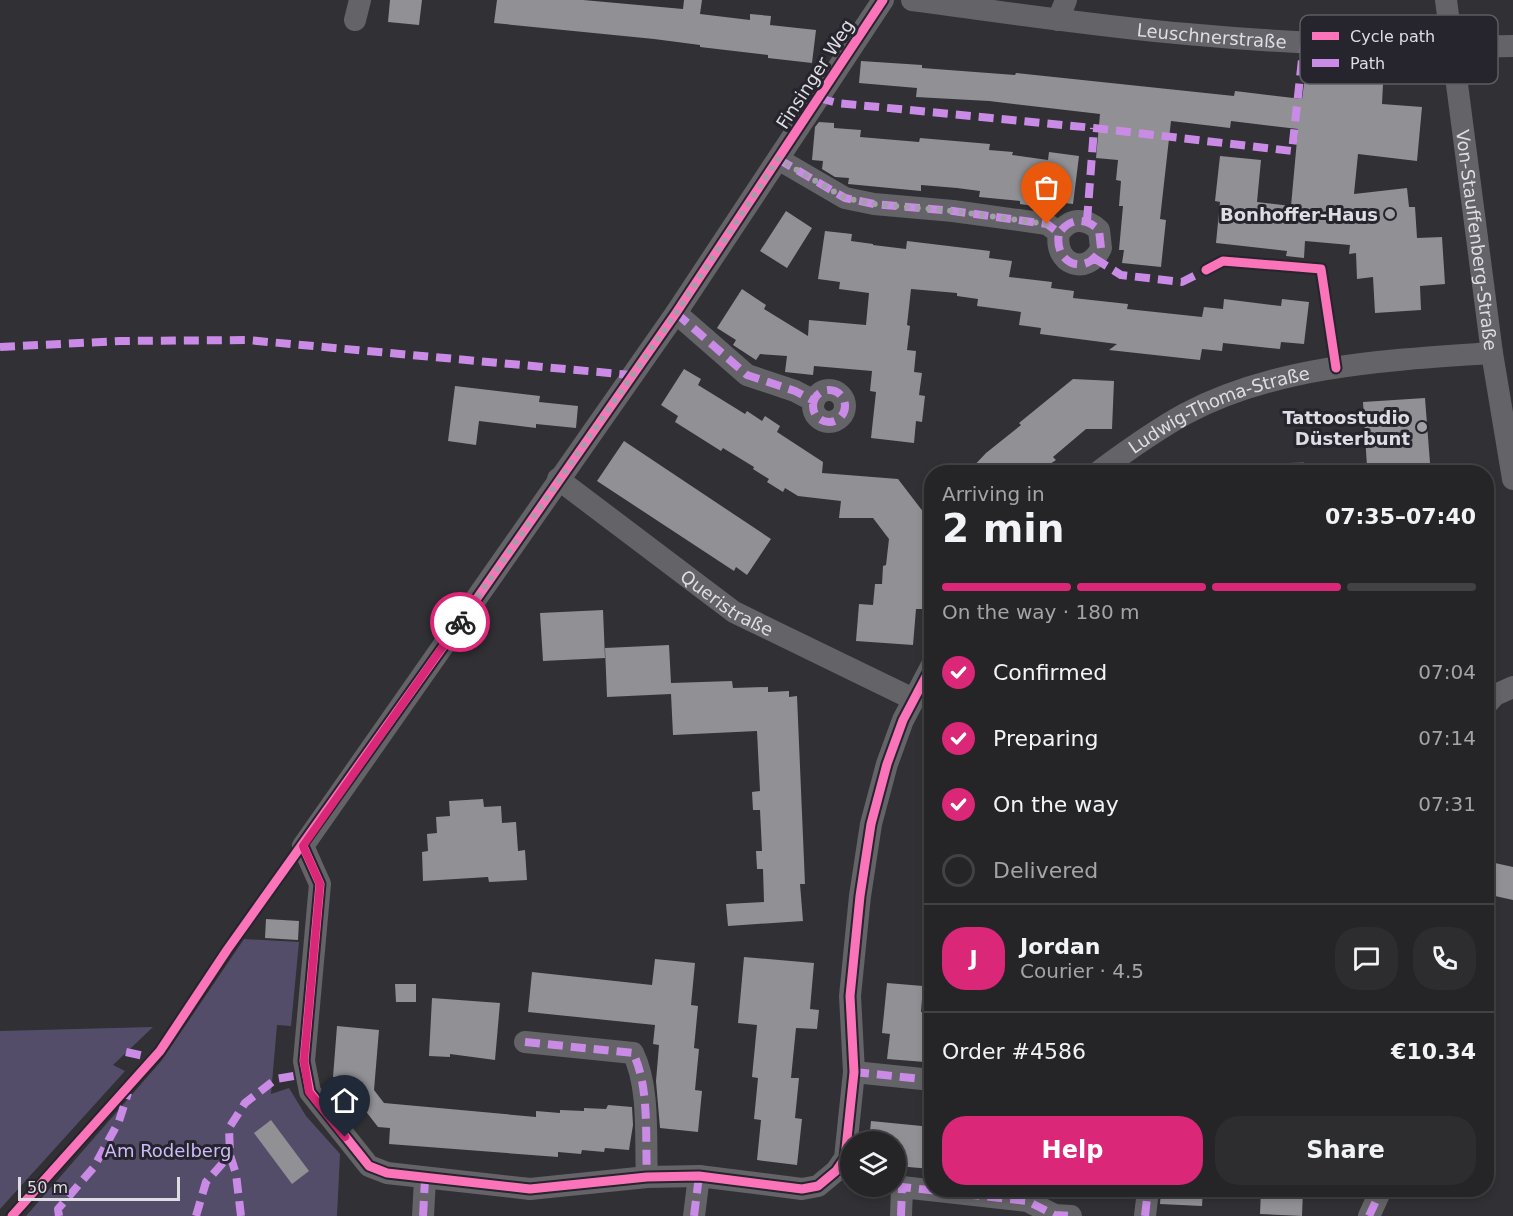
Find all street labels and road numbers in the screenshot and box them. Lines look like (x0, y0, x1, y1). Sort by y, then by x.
street label: Finsinger Weg (772, 15, 858, 133)
street label: Leuschnerstraße (1136, 19, 1287, 52)
street label: Von-Stauffenberg-Straße (1452, 128, 1502, 352)
street label: Ludwig-Thoma-Straße (1124, 362, 1311, 457)
street label: Queristraße (677, 565, 777, 640)

